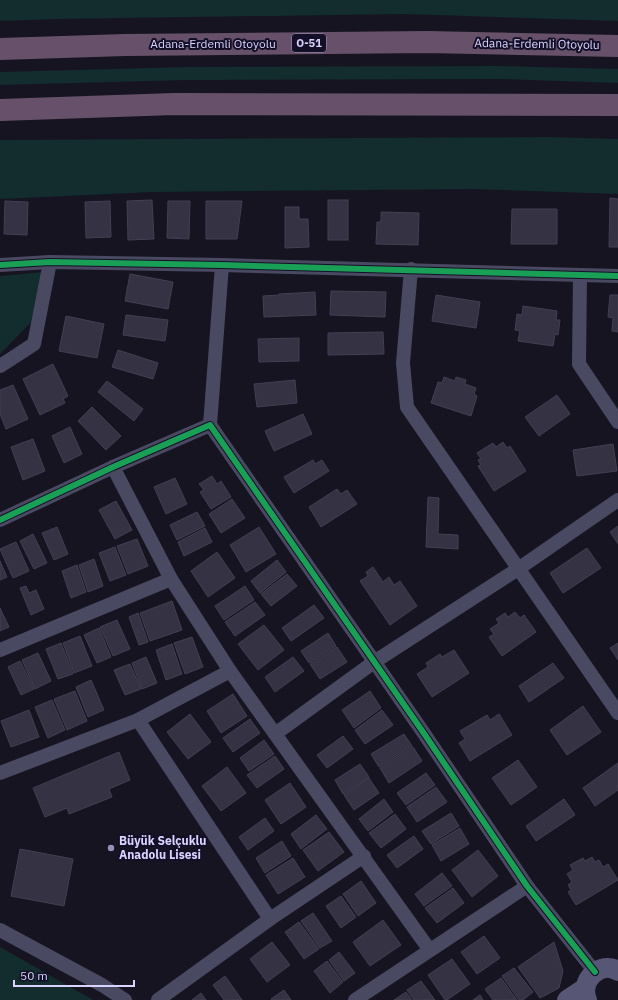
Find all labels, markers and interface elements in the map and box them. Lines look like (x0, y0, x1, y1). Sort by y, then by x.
road number: O-51 (292, 34, 326, 52)
street label: Adana-Erdemli Otoyolu (474, 35, 600, 52)
street label: Adana-Erdemli Otoyolu (150, 36, 276, 51)
place label: Büyük Selçuklu Anadolu Lisesi (119, 833, 206, 862)
marker: Büyük Selçuklu Anadolu Lisesi (106, 843, 116, 853)
scale bar (14, 962, 134, 988)
text: 50 m (20, 968, 48, 983)

